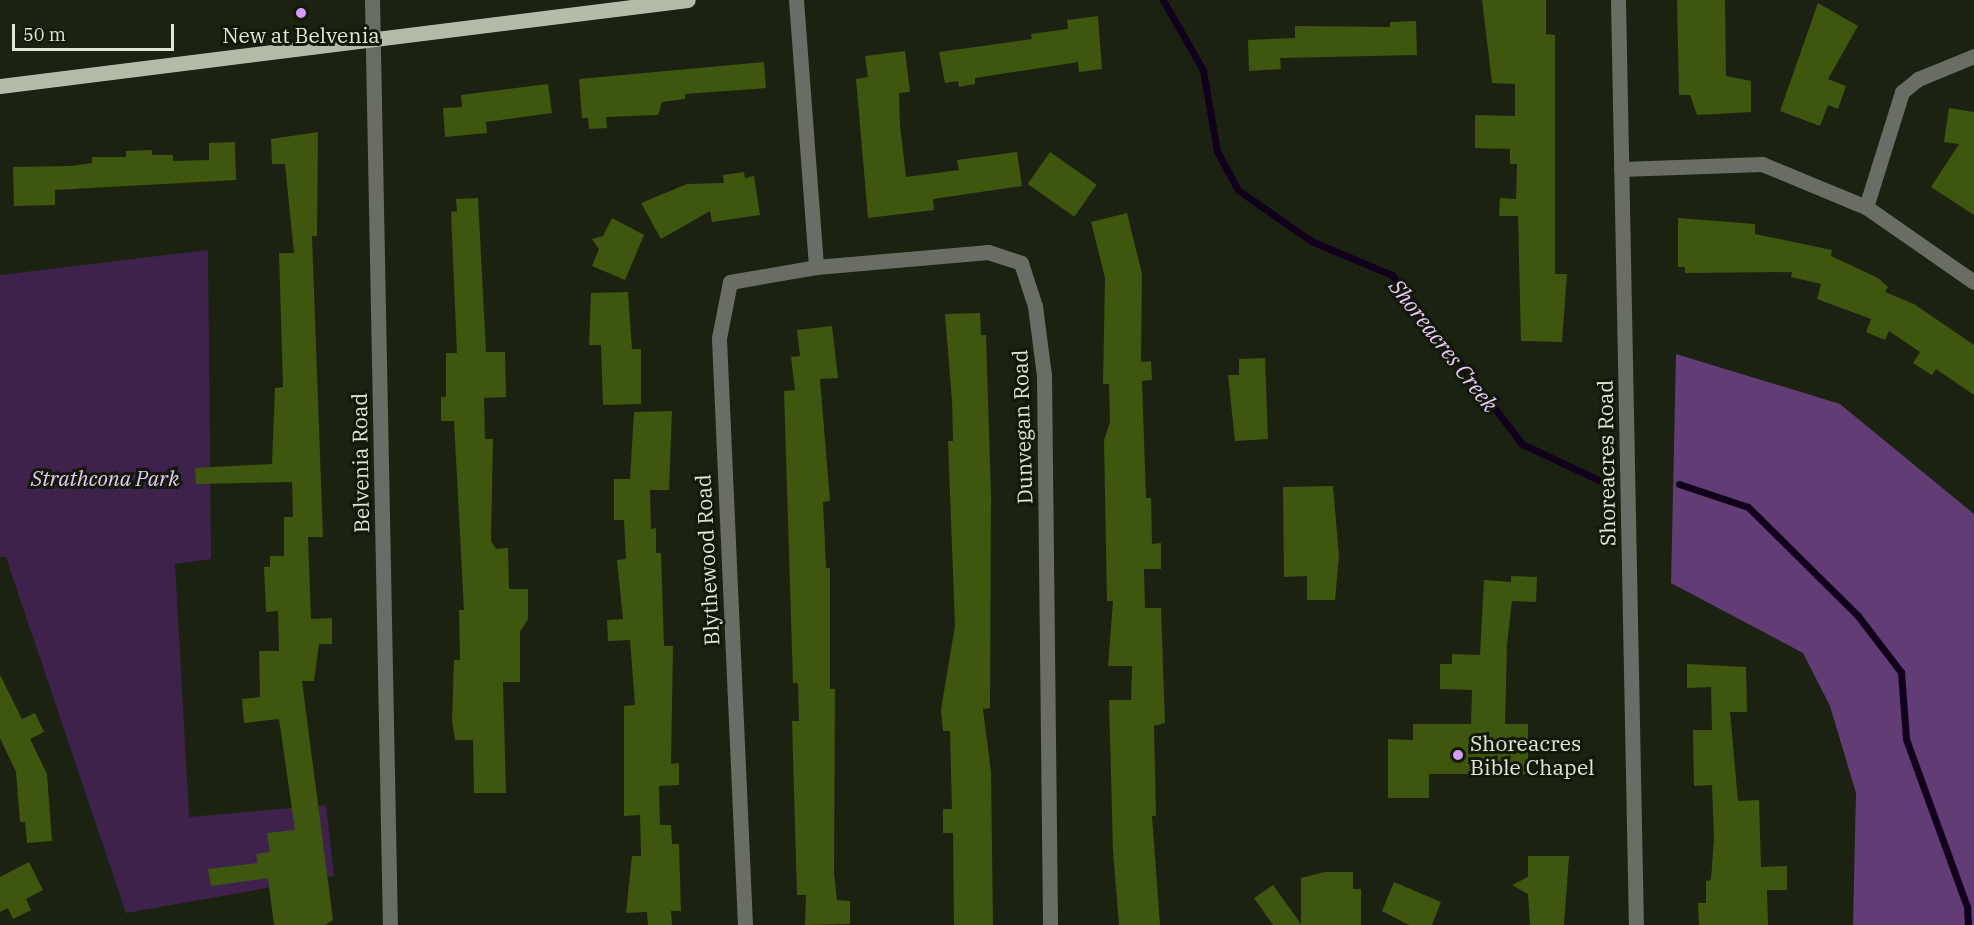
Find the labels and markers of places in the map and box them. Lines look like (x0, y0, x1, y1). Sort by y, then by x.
marker: New at Belvenia (294, 6, 308, 20)
place label: New at Belvenia (222, 22, 380, 48)
place label: Shoreacres Bible Chapel (1470, 730, 1595, 780)
marker: Shoreacres Bible Chapel (1451, 748, 1465, 762)

